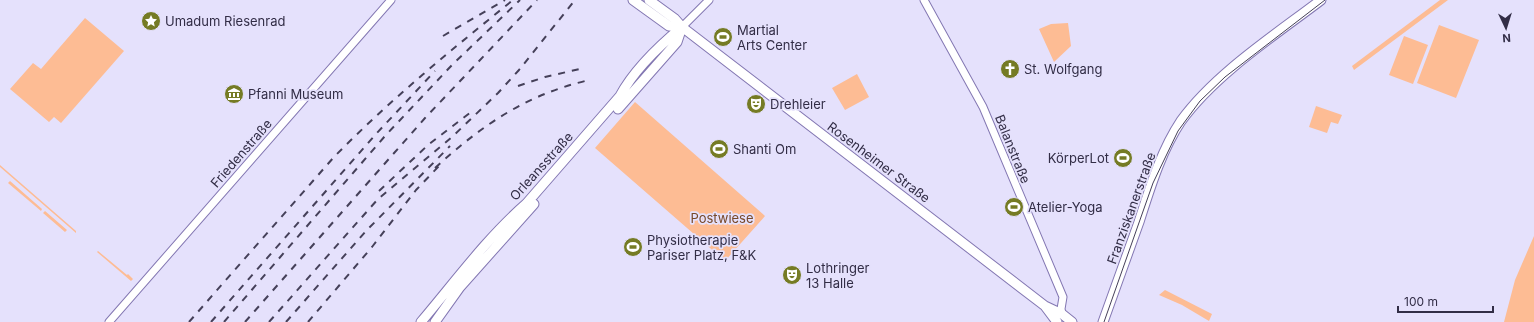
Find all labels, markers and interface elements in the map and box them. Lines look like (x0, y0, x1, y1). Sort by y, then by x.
north arrow (1486, 8, 1526, 48)
place icon: Umadum Riesenrad (140, 10, 162, 32)
place label: Umadum Riesenrad (165, 13, 285, 29)
place label: Martial Arts Center (737, 22, 807, 53)
sports icon: Martial Arts Center (712, 26, 734, 48)
text: N (1502, 31, 1511, 45)
church icon: St. Wolfgang (999, 58, 1021, 80)
place label: St. Wolfgang (1024, 61, 1102, 77)
museum icon: Pfanni Museum (223, 83, 245, 105)
place label: Pfanni Museum (248, 86, 343, 102)
theatre icon: Drehleier (745, 93, 767, 115)
place label: Drehleier (770, 96, 826, 112)
street label: Balanstraße (992, 112, 1034, 186)
street label: Friedenstraße (207, 116, 275, 190)
street label: Rosenheimer Straße (825, 118, 933, 206)
street label: Orleansstraße (506, 128, 576, 204)
sports icon: Shanti Om (708, 138, 730, 160)
place label: Shanti Om (733, 141, 796, 157)
sports icon: KörperLot (1112, 147, 1134, 169)
place label: KörperLot (1048, 150, 1109, 166)
street label: Franziskanerstraße (1103, 150, 1159, 266)
sports icon: Atelier-Yoga (1003, 196, 1025, 218)
place label: Atelier-Yoga (1028, 199, 1103, 215)
park label: Postwiese (690, 210, 754, 226)
place label: Physiotherapie Pariser Platz, F&K (647, 232, 756, 263)
sports icon: Physiotherapie Pariser Platz, F&K (622, 236, 644, 258)
place label: Lothringer 13 Halle (806, 260, 870, 291)
theatre icon: Lothringer 13 Halle (781, 264, 803, 286)
scale bar (1398, 288, 1493, 314)
text: 100 m (1404, 294, 1438, 309)

